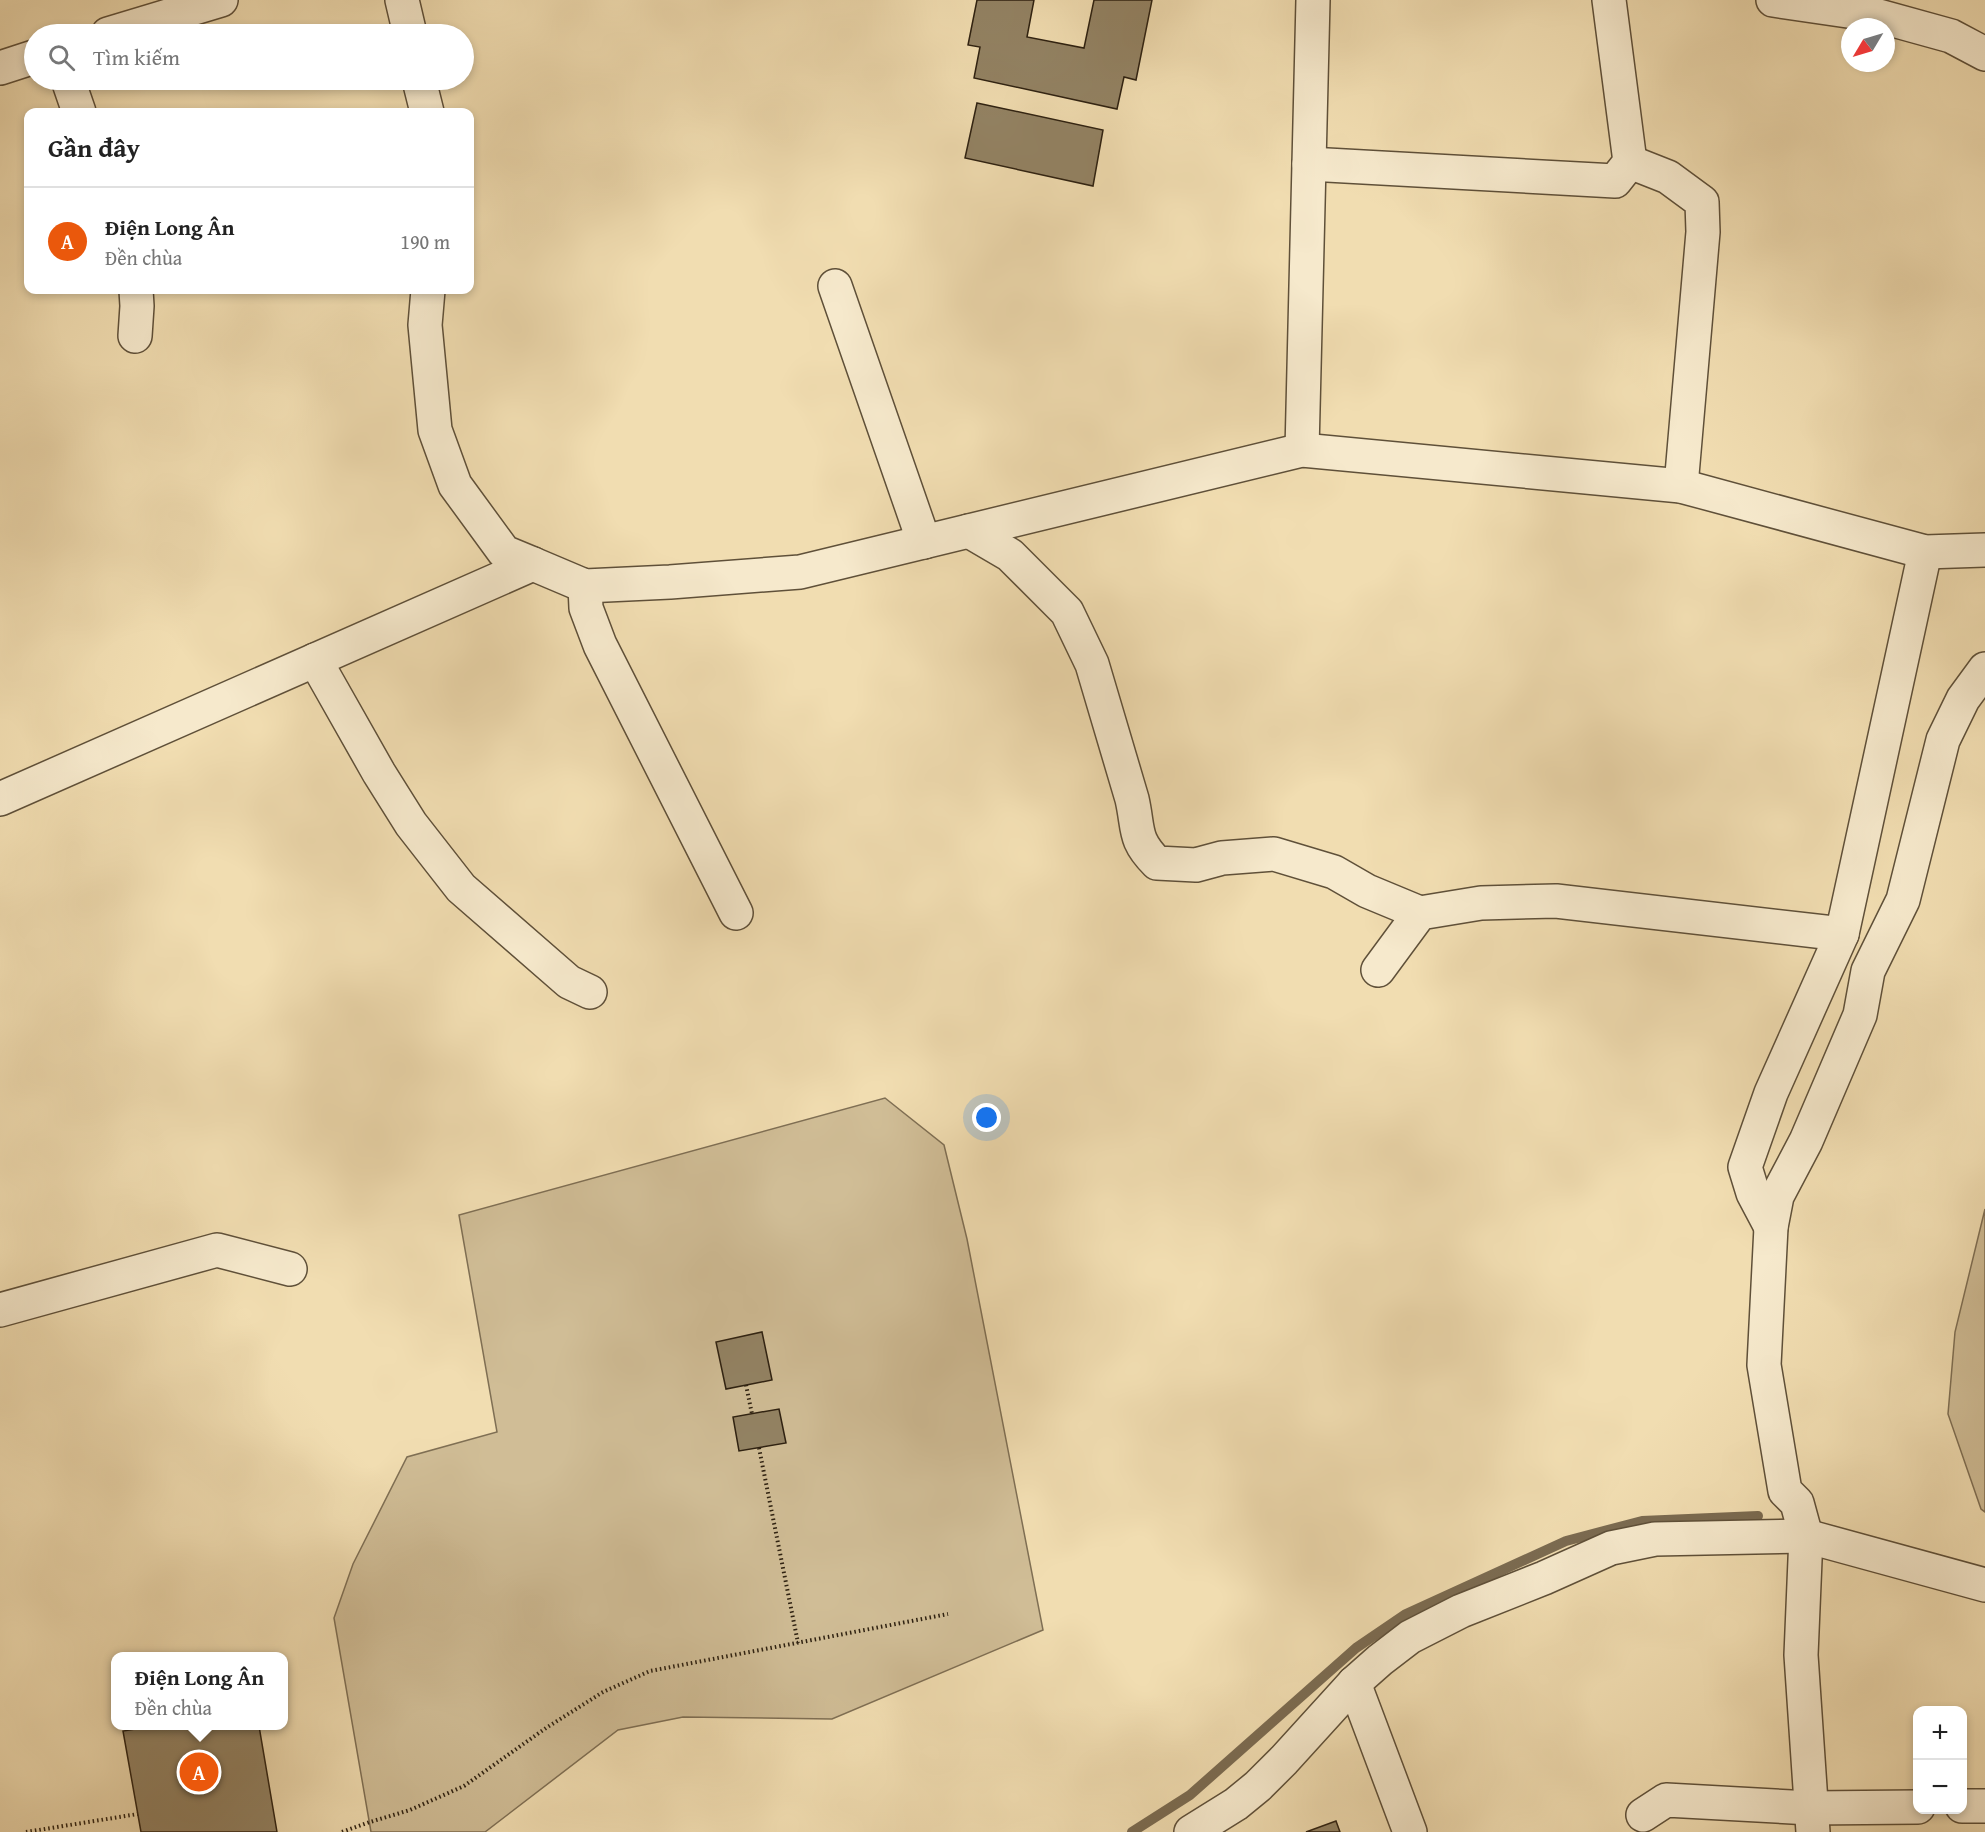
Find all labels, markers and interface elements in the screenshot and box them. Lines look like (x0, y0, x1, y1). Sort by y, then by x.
north arrow (1841, 18, 1895, 72)
search box (24, 24, 474, 90)
icon: search (45, 41, 78, 74)
text: Tìm kiếm (93, 41, 180, 73)
text: Gần đây (48, 128, 140, 167)
text: Điện Long Ân (105, 211, 234, 243)
text: A (61, 227, 74, 256)
text: 190 m (400, 227, 450, 256)
text: Đền chùa (105, 243, 182, 272)
your location (972, 1103, 1001, 1132)
popup (111, 1652, 288, 1730)
text: Điện Long Ân (135, 1661, 264, 1693)
text: Đền chùa (135, 1693, 212, 1722)
map controls (1913, 1706, 1967, 1814)
button: + (1913, 1706, 1967, 1760)
pin: A (180, 1750, 218, 1794)
button: − (1913, 1760, 1967, 1814)

